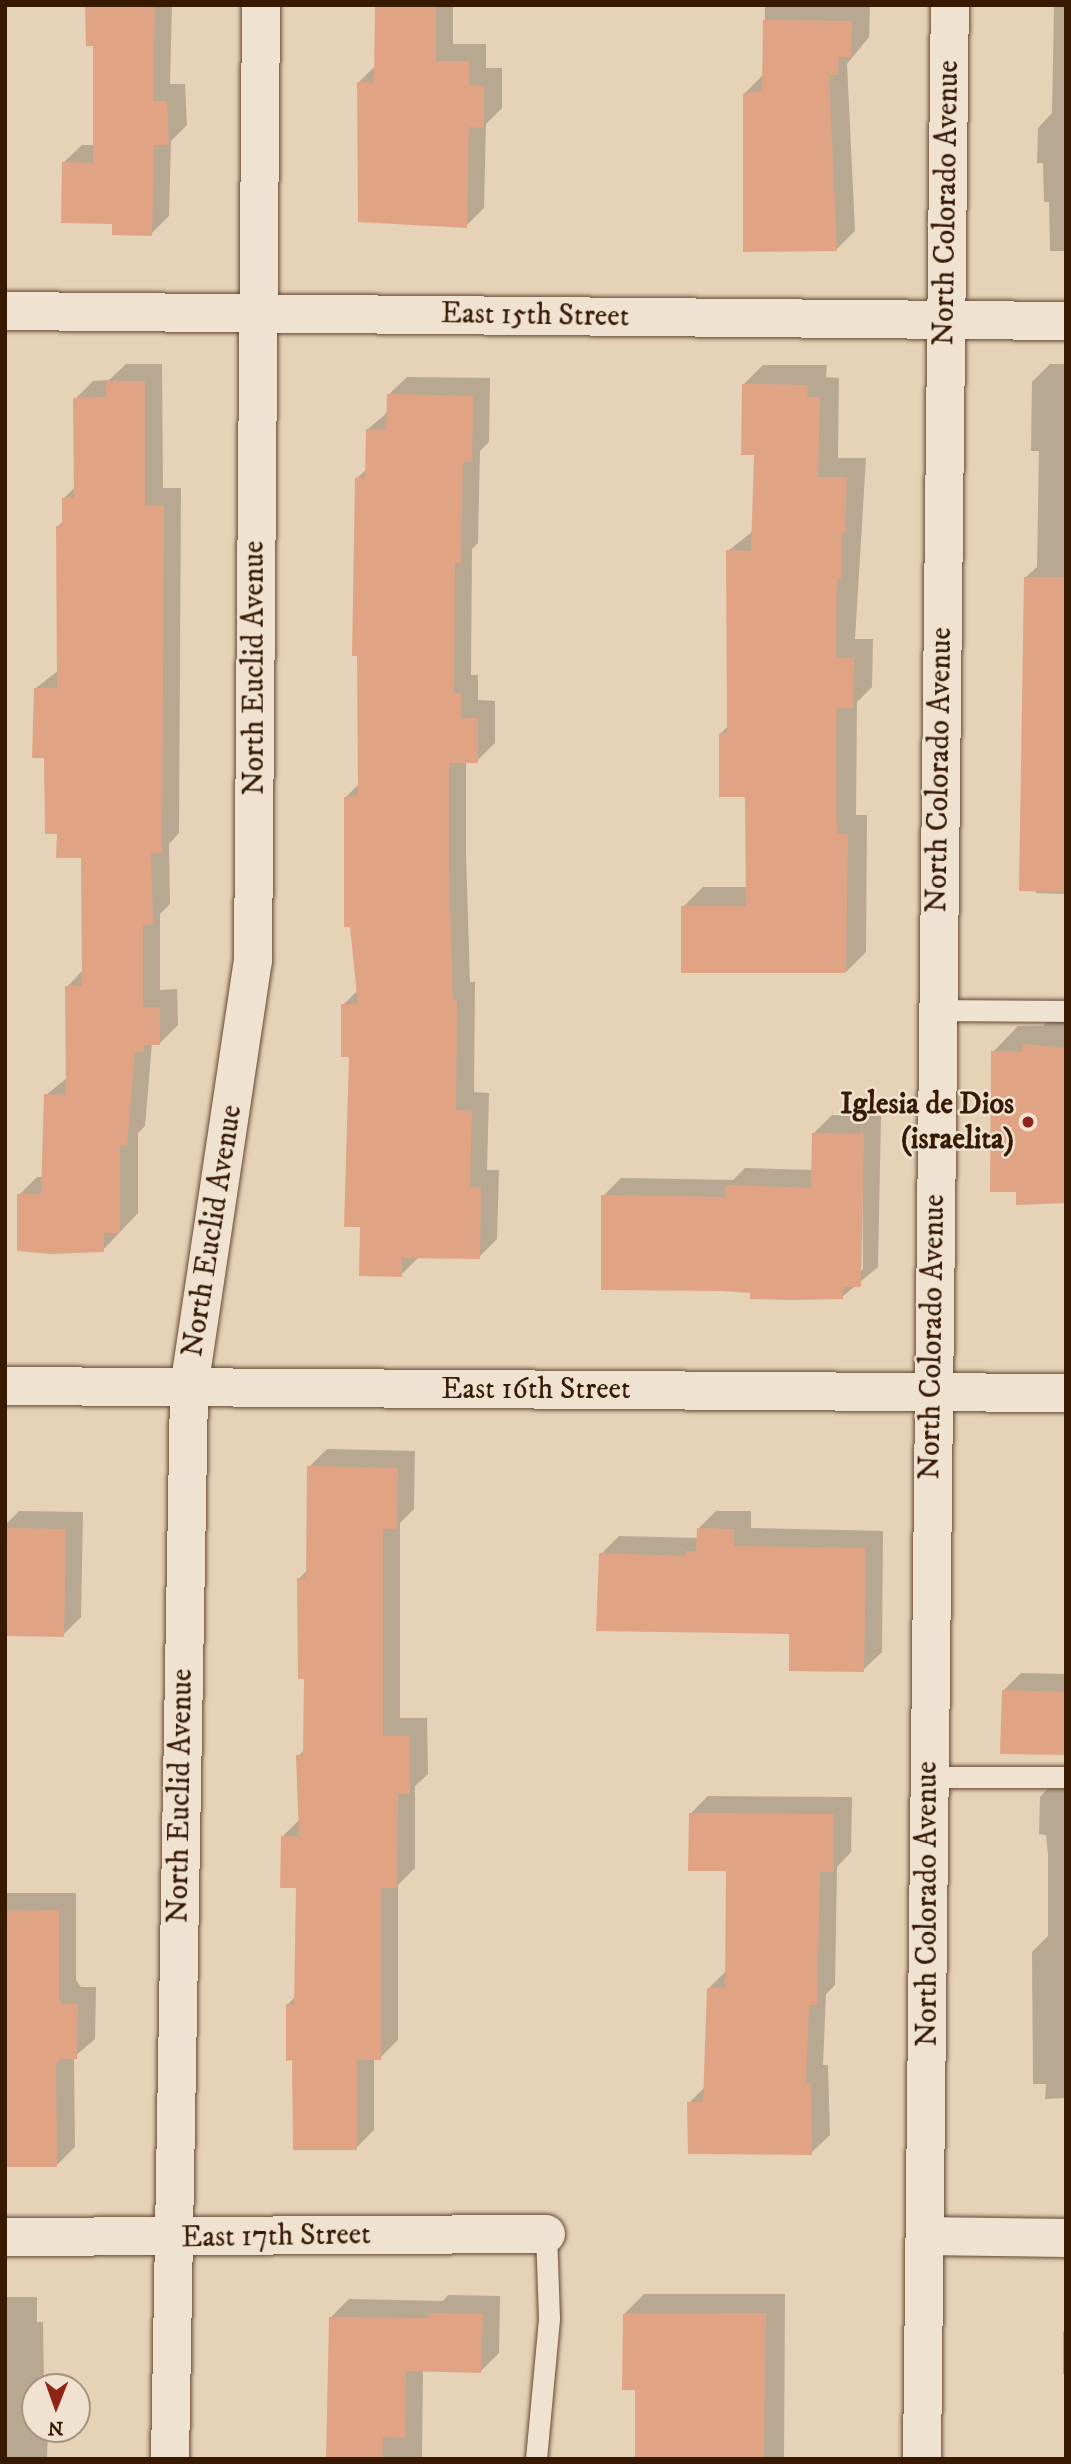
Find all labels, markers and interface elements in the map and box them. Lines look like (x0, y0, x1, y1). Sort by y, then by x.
street label: North Colorado Avenue (927, 60, 967, 346)
street label: East 15th Street (440, 296, 630, 336)
street label: North Euclid Avenue (237, 541, 273, 795)
street label: North Colorado Avenue (920, 627, 960, 913)
place label: Iglesia de Dios (israelita) (840, 1087, 1014, 1158)
street label: North Euclid Avenue (175, 1102, 251, 1360)
marker: Iglesia de Dios (israelita) (1020, 1114, 1036, 1130)
street label: North Colorado Avenue (913, 1194, 953, 1480)
street label: East 16th Street (441, 1372, 631, 1408)
street label: North Euclid Avenue (161, 1668, 201, 1924)
street label: North Colorado Avenue (910, 1761, 946, 2047)
street label: East 17th Street (181, 2217, 371, 2257)
north arrow (21, 2373, 91, 2443)
text: N (48, 2416, 64, 2439)

